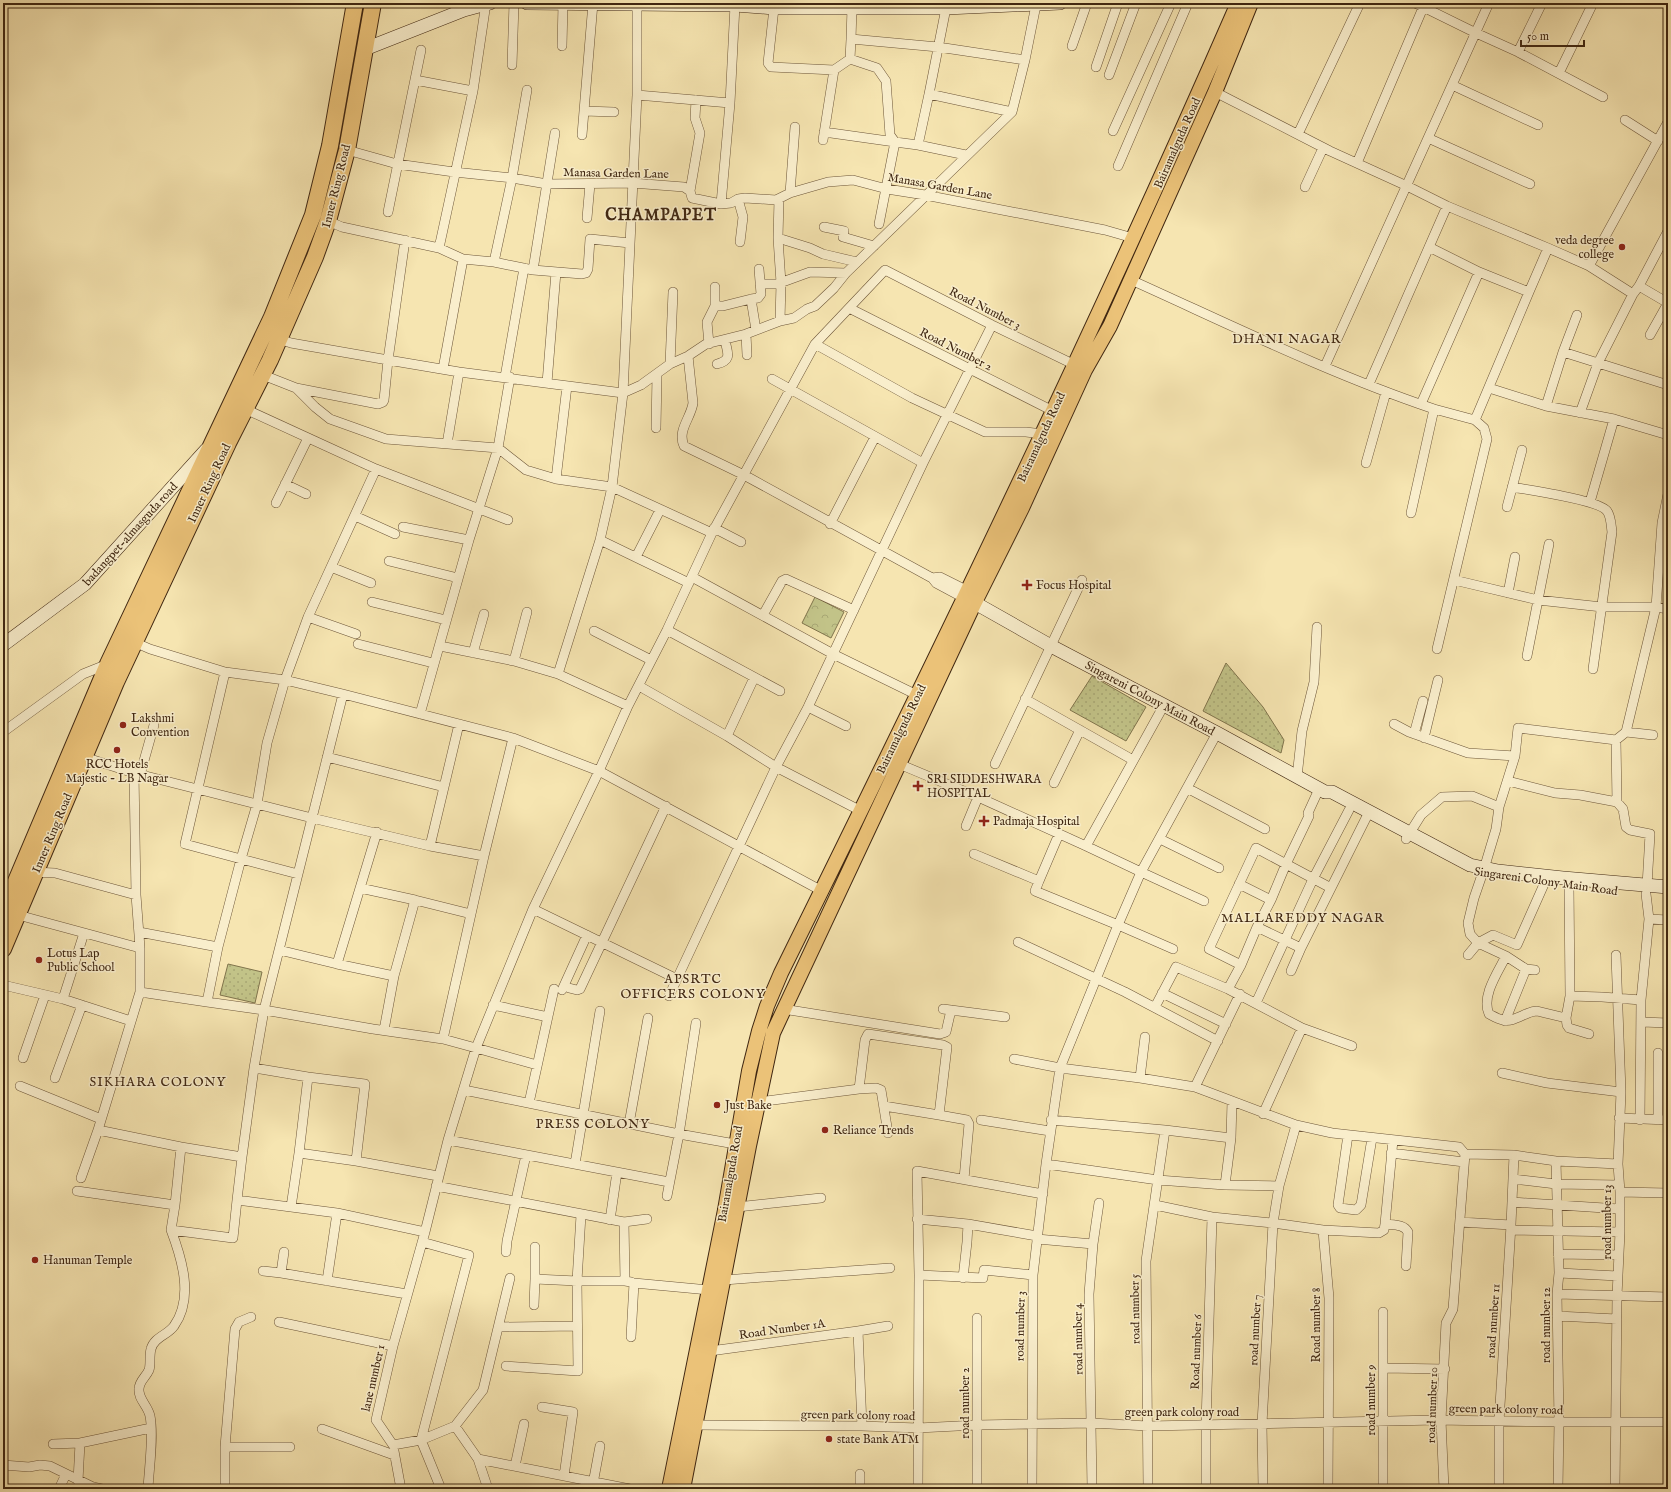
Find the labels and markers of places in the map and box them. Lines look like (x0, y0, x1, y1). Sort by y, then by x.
place label: veda degree college (1555, 233, 1614, 262)
marker: veda degree college (1617, 242, 1627, 252)
place label: Focus Hospital (1036, 578, 1112, 594)
marker: Focus Hospital (1021, 579, 1033, 591)
place label: Lakshmi Convention (131, 711, 190, 740)
marker: Lakshmi Convention (118, 720, 128, 730)
marker: RCC Hotels Majestic - LB Nagar (112, 745, 122, 755)
place label: RCC Hotels Majestic - LB Nagar (66, 757, 169, 786)
place label: SRI SIDDESHWARA HOSPITAL (927, 772, 1042, 801)
marker: SRI SIDDESHWARA HOSPITAL (912, 780, 924, 792)
place label: Padmaja Hospital (993, 814, 1080, 830)
marker: Padmaja Hospital (978, 815, 990, 827)
place label: Lotus Lap Public School (47, 946, 115, 975)
marker: Lotus Lap Public School (34, 955, 44, 965)
place label: Just Bake (723, 1098, 772, 1114)
marker: Just Bake (712, 1100, 722, 1110)
place label: Reliance Trends (833, 1123, 914, 1138)
marker: Reliance Trends (820, 1125, 830, 1135)
place label: Hanuman Temple (43, 1253, 133, 1269)
marker: Hanuman Temple (30, 1255, 40, 1265)
place label: state Bank ATM (837, 1432, 919, 1447)
marker: state Bank ATM (824, 1434, 834, 1444)

